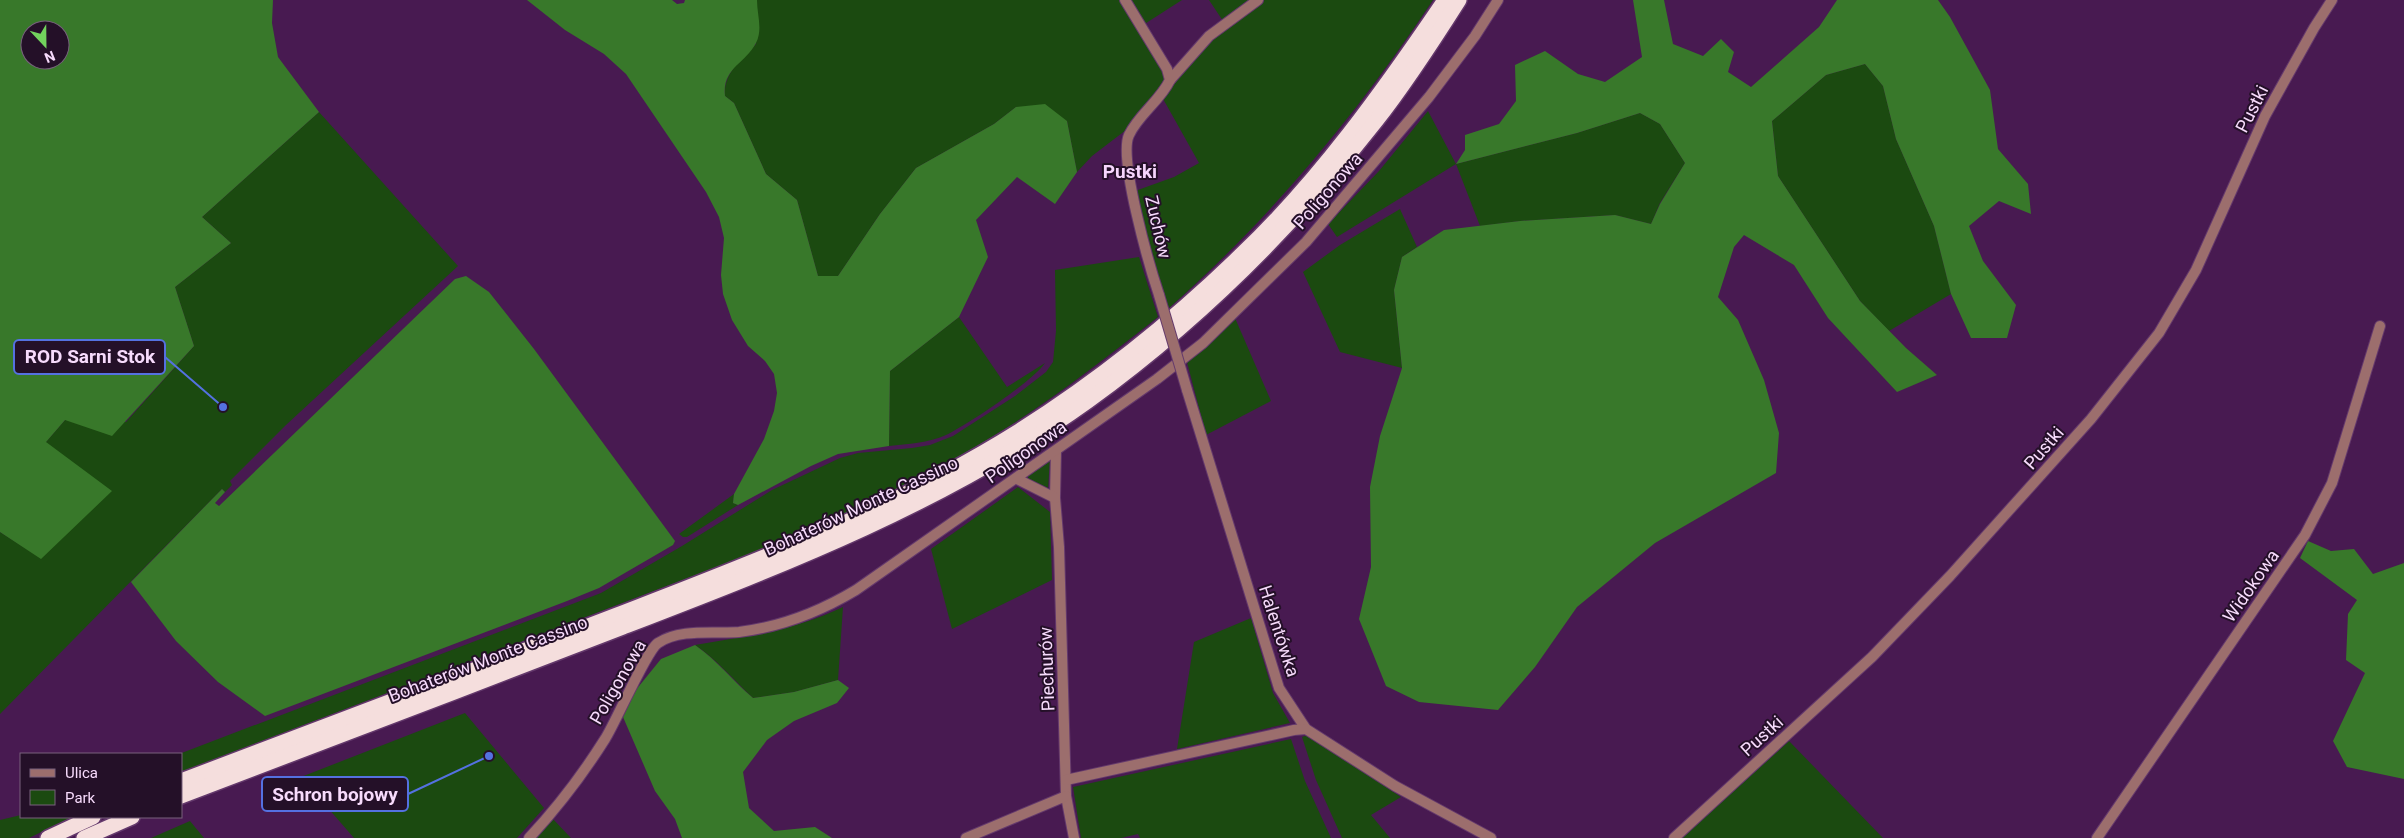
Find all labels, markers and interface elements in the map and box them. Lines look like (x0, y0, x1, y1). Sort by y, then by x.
north arrow (20, 20, 70, 70)
text: N (42, 48, 57, 66)
street label: Pustki (2231, 82, 2272, 136)
street label: Poligonowa (1289, 148, 1366, 233)
district label: Pustki (1103, 160, 1157, 183)
street label: Zuchów (1141, 194, 1176, 261)
callout: ROD Sarni Stok (14, 340, 165, 374)
text: ROD Sarni Stok (25, 345, 156, 368)
street label: Poligonowa (981, 416, 1070, 487)
street label: Pustki (2019, 422, 2068, 473)
street label: Bohaterów Monte Cassino (761, 451, 961, 560)
street label: Widokowa (2218, 545, 2283, 626)
street label: Halentówka (1255, 582, 1304, 679)
street label: Bohaterów Monte Cassino (385, 611, 590, 706)
street label: Piechurów (1035, 626, 1058, 711)
street label: Poligonowa (585, 636, 650, 728)
street label: Pustki (1736, 711, 1787, 760)
legend (20, 753, 182, 818)
text: Ulica (65, 764, 98, 782)
callout: Schron bojowy (262, 777, 408, 811)
text: Schron bojowy (272, 783, 398, 806)
text: Park (65, 789, 96, 807)

